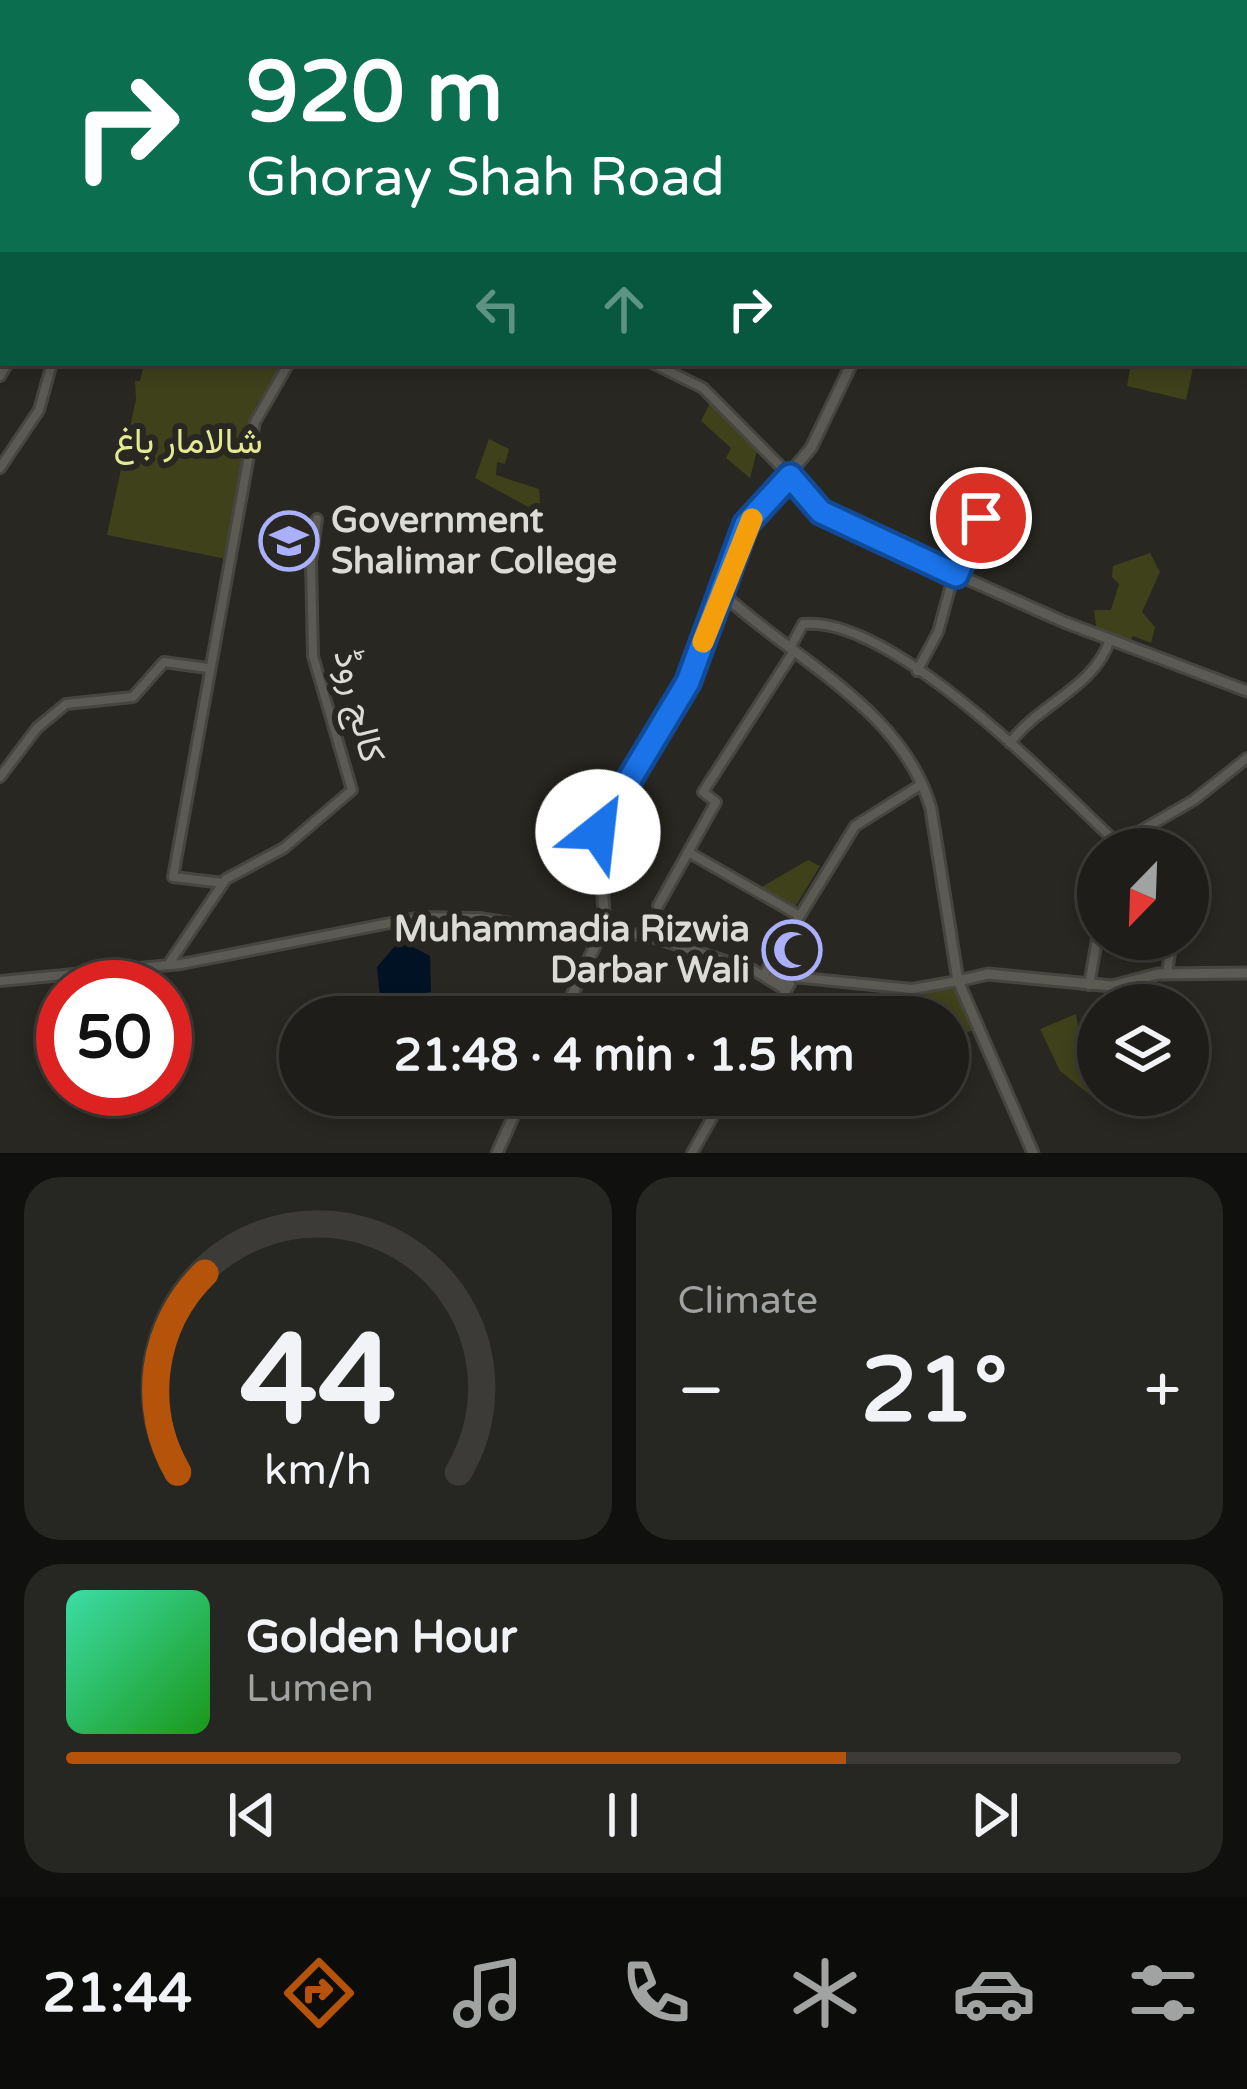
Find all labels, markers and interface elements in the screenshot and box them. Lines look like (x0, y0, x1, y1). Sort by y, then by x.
text: 920 m (246, 43, 503, 144)
icon: right (48, 48, 204, 204)
text: Ghoray Shah Road (246, 145, 725, 210)
icon: left (465, 276, 531, 342)
icon: ahead (591, 276, 657, 342)
icon: right (717, 276, 783, 342)
park label: شالامار باغ (113, 420, 263, 465)
pin (930, 467, 1032, 569)
icon: arrive (948, 485, 1014, 551)
place label: Government Shalimar College (331, 499, 617, 583)
school or university icon: Government Shalimar College (258, 510, 320, 572)
street label: کالج روڈ (321, 645, 394, 768)
position arrow (535, 769, 661, 895)
north arrow (1077, 828, 1209, 960)
map controls (1077, 828, 1209, 1116)
place label: Muhammadia Rizwia Darbar Wali (394, 908, 750, 992)
mosque icon: Muhammadia Rizwia Darbar Wali (761, 919, 823, 981)
speed limit sign: 50 (36, 960, 192, 1116)
button: layers (1077, 984, 1209, 1116)
text: 21:48 · 4 min · 1.5 km (394, 1029, 854, 1083)
text: Climate (678, 1277, 818, 1324)
text: 44 (239, 1306, 396, 1457)
text: 21° (861, 1337, 1008, 1446)
text: − (678, 1351, 725, 1431)
text: + (1144, 1351, 1181, 1431)
text: km/h (264, 1444, 372, 1495)
text: Golden Hour (246, 1611, 517, 1665)
text: Lumen (246, 1665, 374, 1712)
icon: previous (219, 1782, 285, 1848)
icon: pause (590, 1782, 656, 1848)
icon: next (962, 1782, 1028, 1848)
icon: directions (277, 1951, 361, 2035)
icon: music (446, 1951, 530, 2035)
icon: phone (614, 1951, 698, 2035)
icon: climate (783, 1951, 867, 2035)
icon: car (952, 1951, 1036, 2035)
icon: filters (1121, 1951, 1205, 2035)
text: 21:44 (42, 1961, 192, 2026)

